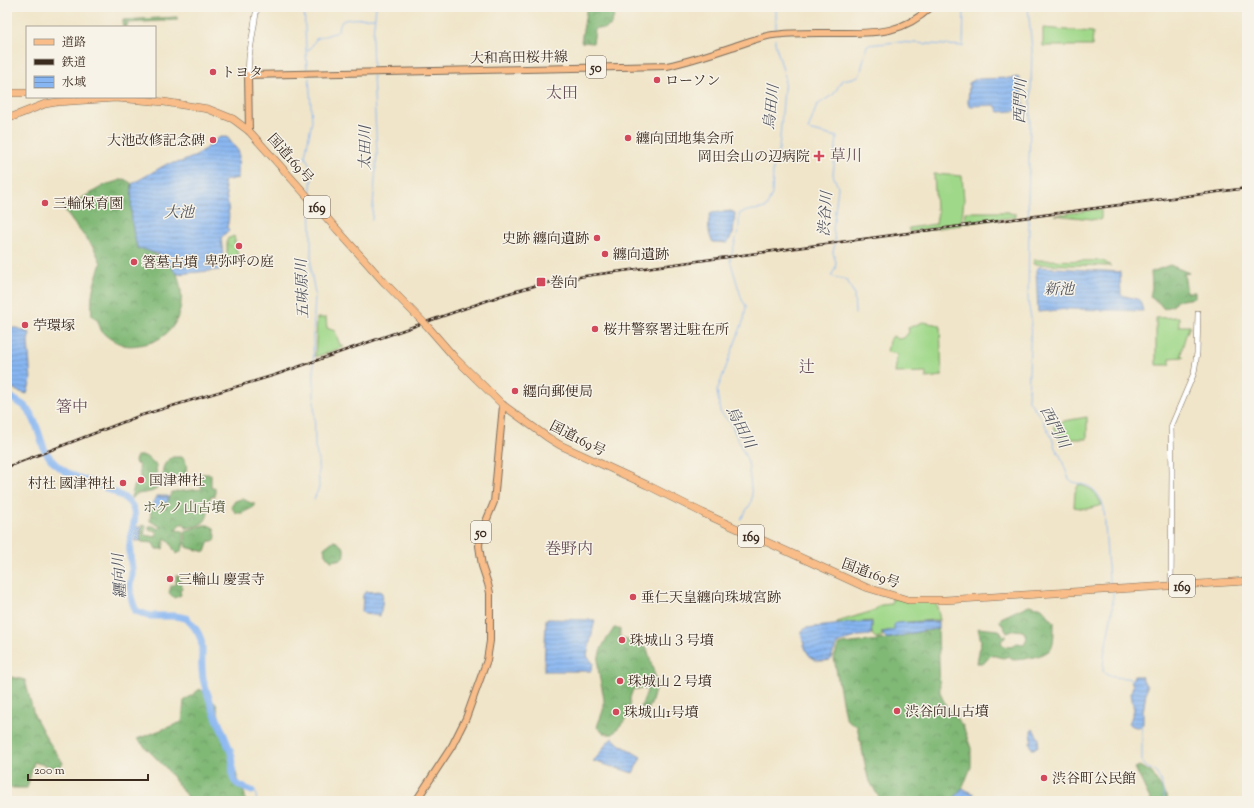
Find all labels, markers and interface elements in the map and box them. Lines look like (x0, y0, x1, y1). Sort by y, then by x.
legend (26, 26, 156, 98)
text: 道路 (62, 34, 86, 52)
street label: 大和高田桜井線 (470, 48, 568, 70)
text: 鉄道 (61, 54, 86, 72)
road number: 50 (586, 56, 606, 78)
place label: トヨタ (221, 64, 263, 84)
marker: トヨタ (208, 67, 218, 77)
place label: ローソン (665, 72, 720, 92)
text: 水域 (62, 74, 86, 92)
marker: ローソン (652, 75, 662, 85)
water label: 西門川 (1010, 76, 1033, 124)
water label: 烏田川 (760, 82, 785, 131)
district label: 太田 (546, 83, 578, 106)
water label: 太田川 (356, 124, 377, 171)
street label: 国道169号 (262, 130, 317, 189)
place label: 纏向団地集会所 (636, 130, 734, 150)
place label: 大池改修記念碑 (107, 132, 205, 152)
marker: 纏向団地集会所 (623, 133, 633, 143)
marker: 大池改修記念碑 (208, 135, 218, 145)
district label: 草川 (830, 146, 862, 169)
place label: 岡田会山の辺病院 (698, 148, 810, 168)
marker: 岡田会山の辺病院 (813, 150, 825, 162)
water label: 渋谷川 (814, 189, 839, 237)
place label: 三輪保育園 (53, 195, 123, 215)
road number: 169 (304, 196, 330, 218)
marker: 三輪保育園 (40, 198, 50, 208)
water label: 大池 (164, 203, 196, 224)
place label: 史跡 纏向遺跡 (502, 230, 589, 250)
marker: 史跡 纏向遺跡 (592, 233, 602, 243)
marker: 卑弥呼の庭 (234, 241, 244, 251)
place label: 纏向遺跡 (613, 246, 669, 266)
marker: 纏向遺跡 (600, 249, 610, 259)
place label: 卑弥呼の庭 (204, 253, 274, 273)
place label: 箸墓古墳 (142, 254, 198, 274)
marker: 箸墓古墳 (129, 257, 139, 267)
water label: 五味原川 (292, 257, 315, 319)
place label: 巻向 (550, 274, 578, 294)
marker: 巻向 (535, 276, 547, 288)
water label: 新池 (1044, 280, 1076, 301)
place label: 苧環塚 (33, 317, 75, 337)
marker: 苧環塚 (20, 320, 30, 330)
place label: 桜井警察署辻駐在所 (603, 321, 729, 341)
marker: 桜井警察署辻駐在所 (590, 324, 600, 334)
district label: 辻 (799, 357, 815, 380)
place label: 纒向郵便局 (523, 383, 593, 403)
marker: 纒向郵便局 (510, 386, 520, 396)
district label: 箸中 (56, 397, 88, 420)
water label: 烏田川 (720, 403, 760, 454)
water label: 西門川 (1034, 403, 1074, 454)
street label: 国道169号 (546, 417, 609, 462)
place label: 国津神社 (149, 472, 205, 492)
place label: 村社 國津神社 (28, 475, 115, 495)
marker: 国津神社 (136, 475, 146, 485)
marker: 村社 國津神社 (118, 478, 128, 488)
park label: ホケノ山古墳 (142, 499, 226, 519)
road number: 50 (471, 521, 491, 543)
road number: 169 (738, 525, 764, 547)
district label: 巻野内 (545, 539, 593, 562)
water label: 纒向川 (109, 551, 132, 599)
street label: 国道169号 (838, 555, 902, 595)
place label: 三輪山 慶雲寺 (178, 571, 265, 591)
marker: 三輪山 慶雲寺 (165, 574, 175, 584)
road number: 169 (1169, 575, 1195, 597)
place label: 垂仁天皇纏向珠城宮跡 (641, 589, 781, 609)
marker: 垂仁天皇纏向珠城宮跡 (628, 592, 638, 602)
place label: 珠城山３号墳 (630, 632, 714, 652)
marker: 珠城山３号墳 (617, 635, 627, 645)
place label: 珠城山２号墳 (628, 673, 712, 693)
marker: 珠城山２号墳 (615, 676, 625, 686)
place label: 渋谷向山古墳 (905, 703, 989, 723)
place label: 珠城山1号墳 (624, 704, 699, 724)
marker: 渋谷向山古墳 (892, 706, 902, 716)
marker: 珠城山1号墳 (611, 707, 621, 717)
scale bar (28, 756, 148, 782)
text: 200 m (34, 762, 65, 780)
place label: 渋谷町公民館 (1052, 770, 1136, 790)
marker: 渋谷町公民館 (1039, 773, 1049, 783)

